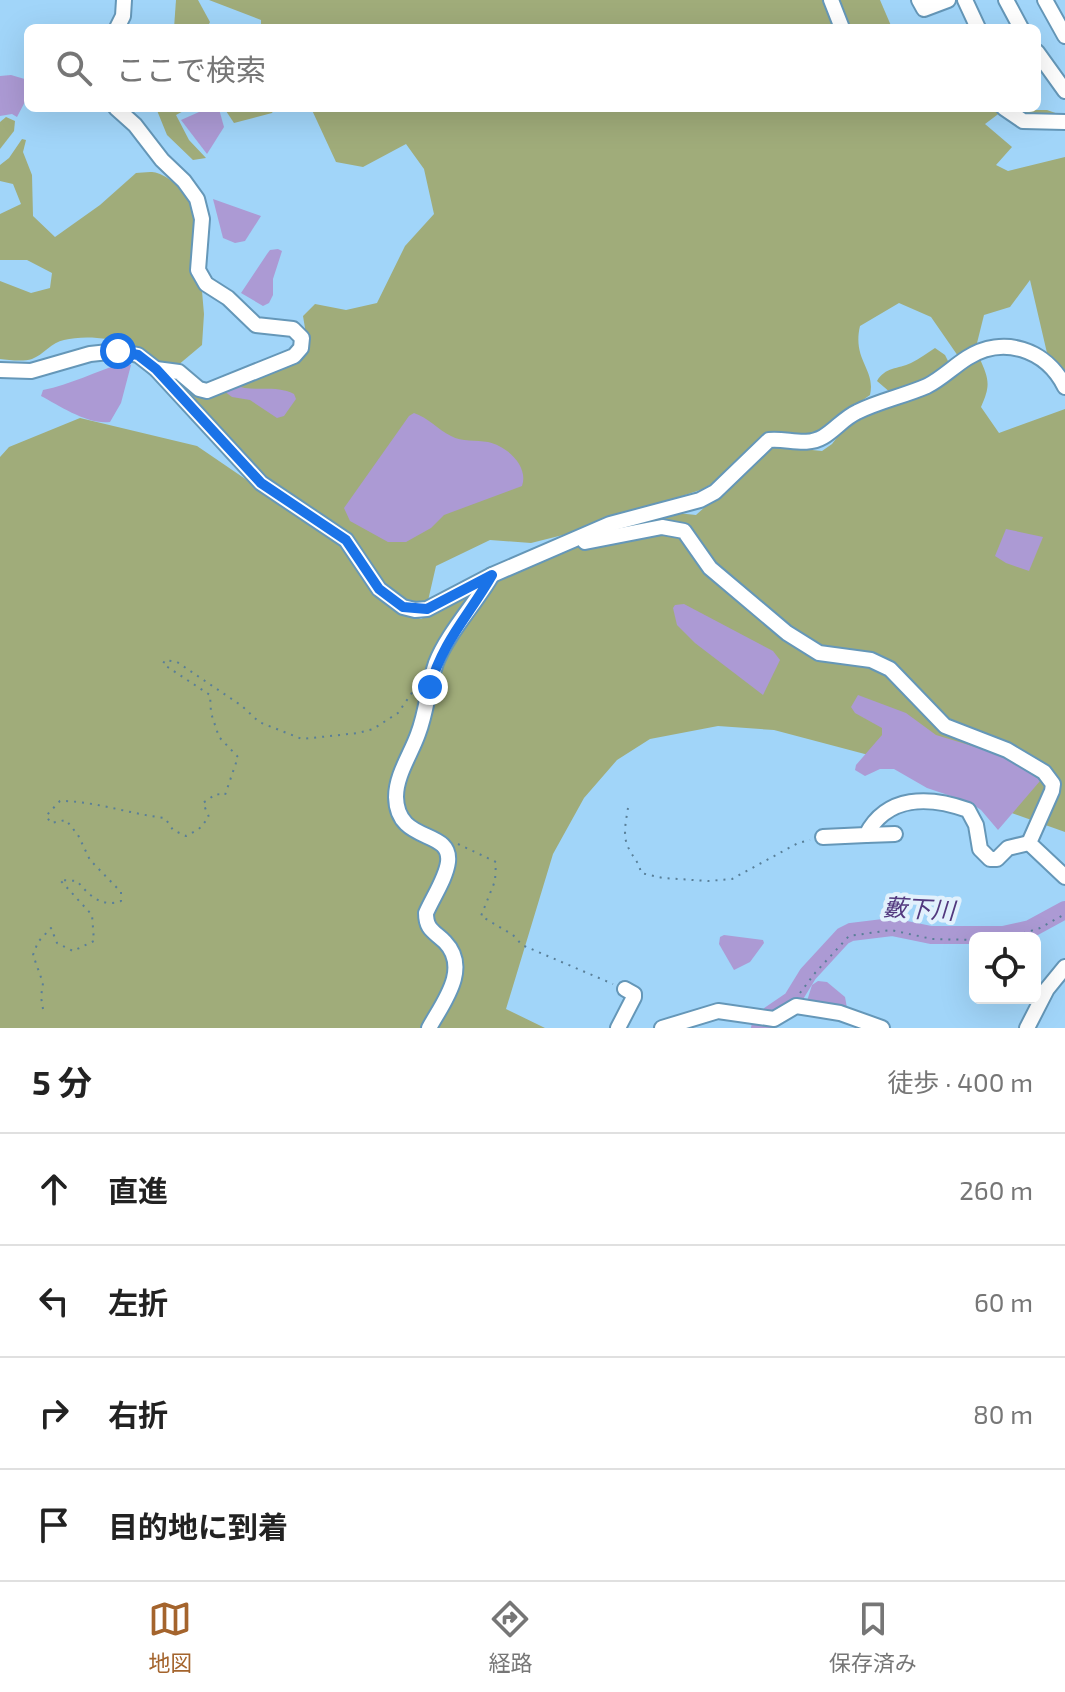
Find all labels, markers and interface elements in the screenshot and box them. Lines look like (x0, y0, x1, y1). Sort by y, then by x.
search box (24, 24, 1041, 112)
icon: search (52, 46, 96, 90)
text: ここで検索 (116, 51, 266, 87)
route start (100, 333, 136, 369)
route end (412, 669, 448, 705)
water label: 藪下川 (882, 892, 959, 925)
map controls (969, 932, 1041, 1004)
button: locate (969, 932, 1041, 1004)
text: 5 分 (32, 1061, 92, 1102)
text: 徒歩 · 400 m (887, 1066, 1033, 1097)
icon: ahead (32, 1167, 76, 1211)
text: 直進 (108, 1172, 168, 1208)
text: 260 m (959, 1174, 1033, 1205)
icon: left (32, 1279, 76, 1323)
text: 左折 (108, 1284, 168, 1320)
text: 60 m (974, 1286, 1033, 1317)
icon: right (32, 1391, 76, 1435)
text: 右折 (108, 1396, 168, 1432)
text: 80 m (973, 1398, 1033, 1429)
icon: arrive (32, 1503, 76, 1547)
text: 目的地に到着 (108, 1508, 288, 1544)
tab: 地図 (148, 1597, 192, 1677)
tab: 経路 (488, 1597, 533, 1677)
tab: 保存済み (829, 1597, 917, 1677)

